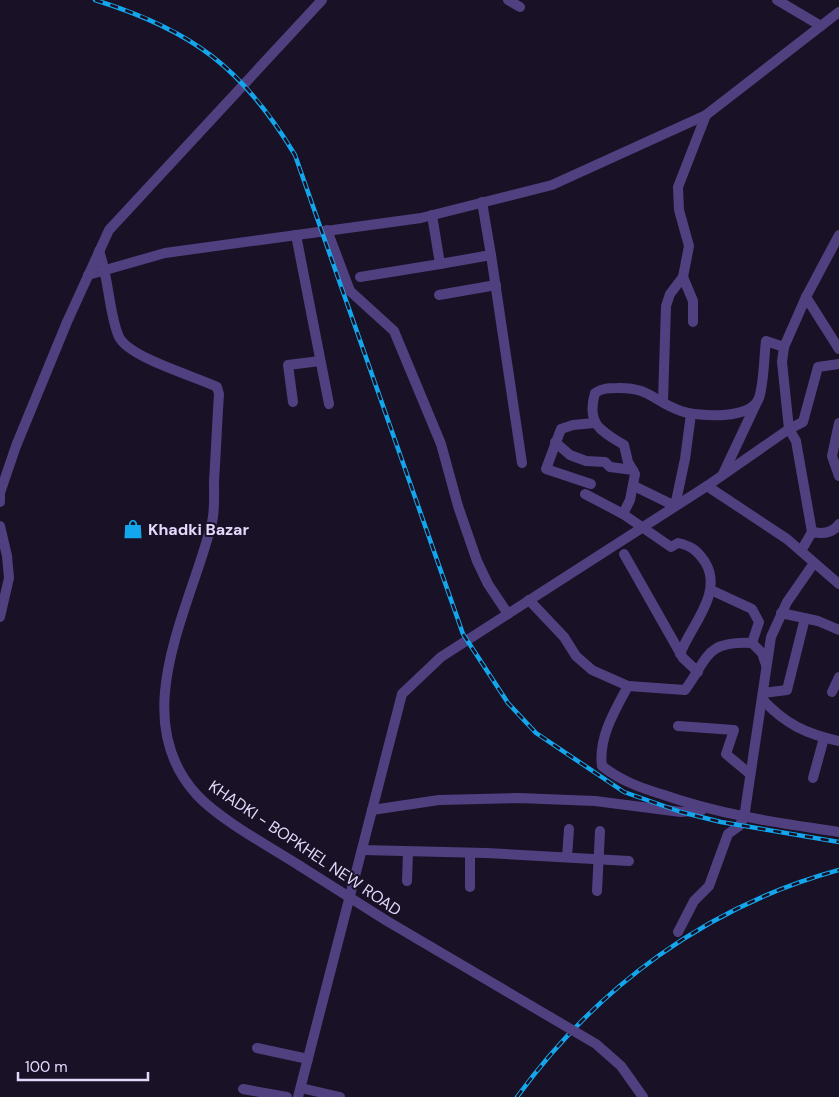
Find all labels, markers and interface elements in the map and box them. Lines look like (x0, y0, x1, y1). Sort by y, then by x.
shop icon: Khadki Bazar (122, 518, 144, 540)
place label: Khadki Bazar (148, 519, 249, 540)
street label: KHADKI - BOPKHEL NEW ROAD (205, 776, 405, 920)
scale bar (18, 1050, 148, 1082)
text: 100 m (25, 1057, 68, 1077)

